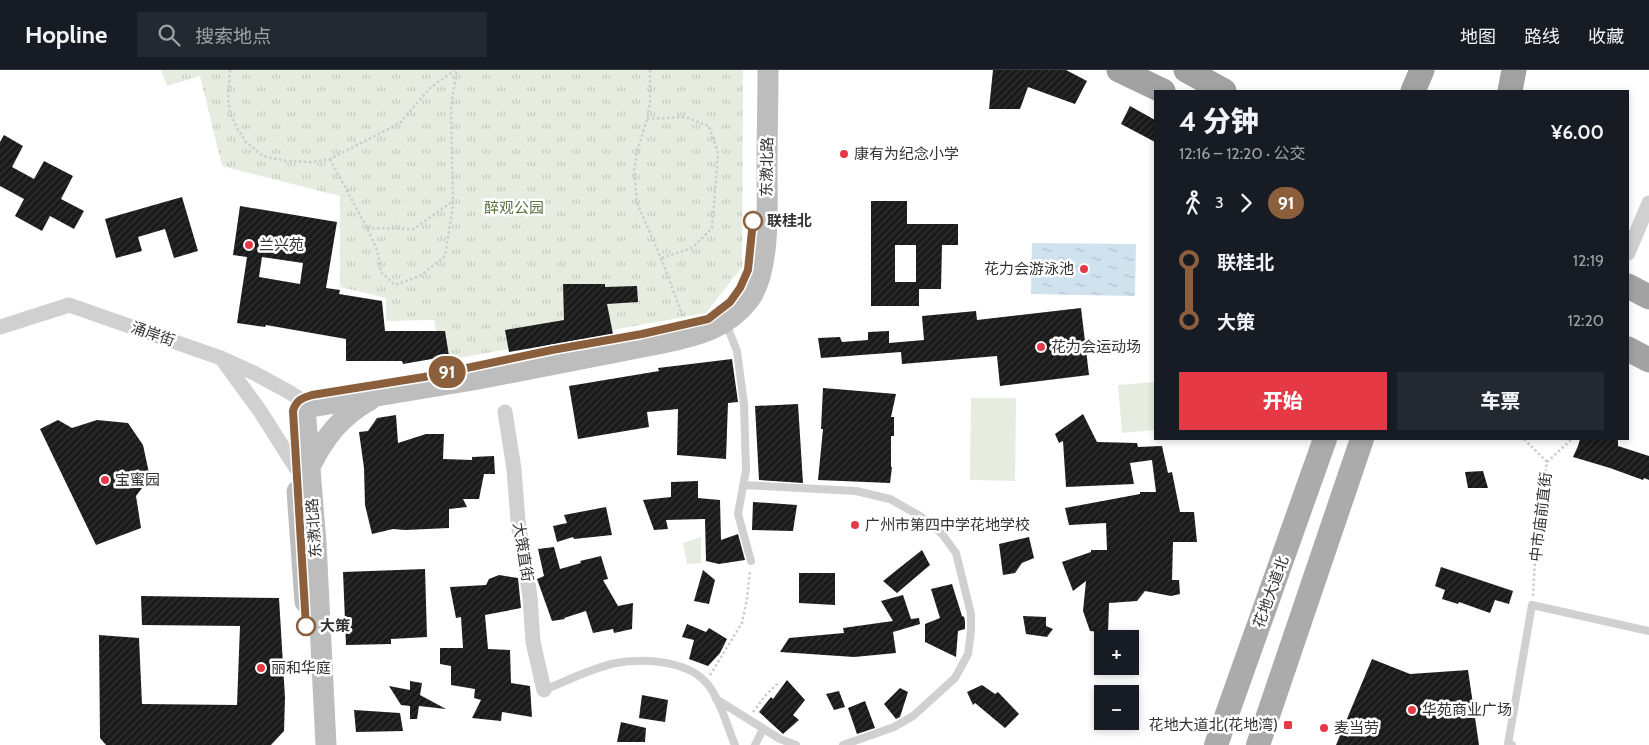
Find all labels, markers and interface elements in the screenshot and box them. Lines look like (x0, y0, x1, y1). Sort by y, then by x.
search box (137, 12, 487, 57)
text: Hopline (25, 20, 107, 49)
icon: search (155, 21, 183, 49)
text: 搜索地点 (195, 25, 271, 48)
text: 地图 (1460, 26, 1496, 48)
text: 路线 (1524, 26, 1560, 48)
text: 收藏 (1588, 26, 1624, 48)
text: 4 分钟 (1179, 104, 1259, 138)
text: ¥6.00 (1551, 121, 1604, 144)
street label: 东漖北路 (757, 137, 777, 197)
text: 12:16 – 12:20 · 公交 (1179, 144, 1306, 163)
place label: 康有为纪念小学 (854, 145, 959, 163)
marker: 康有为纪念小学 (838, 148, 850, 160)
icon: walk (1179, 189, 1207, 217)
icon: forward (1232, 189, 1260, 217)
text: 91 (1278, 192, 1294, 214)
text: 3 (1215, 193, 1224, 212)
park label: 醉观公园 (484, 199, 544, 217)
marker: 联桂北 (743, 211, 763, 231)
place label: 联桂北 (767, 212, 812, 230)
place label: 兰兴苑 (259, 236, 304, 254)
marker: 兰兴苑 (243, 239, 255, 251)
text: 联桂北 (1217, 251, 1274, 274)
text: 12:19 (1573, 251, 1604, 270)
place label: 花力会游泳池 (984, 260, 1074, 278)
marker: 花力会游泳池 (1078, 263, 1090, 275)
text: 大策 (1217, 311, 1255, 334)
text: 12:20 (1568, 311, 1604, 330)
street label: 涌岸街 (129, 318, 177, 350)
place label: 花力会运动场 (1051, 338, 1141, 356)
marker: 花力会运动场 (1035, 341, 1047, 353)
line badge: 91 (424, 356, 470, 388)
text: 91 (439, 361, 455, 383)
button: 开始 (1179, 372, 1387, 430)
button: 车票 (1397, 372, 1604, 430)
place label: 宝蜜园 (115, 471, 160, 489)
street label: 中市庙前直街 (1527, 471, 1555, 563)
marker: 宝蜜园 (99, 474, 111, 486)
street label: 东漖北路 (303, 497, 325, 559)
place label: 广州市第四中学花地学校 (865, 516, 1030, 534)
marker: 广州市第四中学花地学校 (849, 519, 861, 531)
street label: 大策直街 (509, 521, 537, 583)
street label: 花地大道北 (1250, 554, 1292, 630)
marker: 大策 (296, 616, 316, 636)
place label: 大策 (320, 617, 350, 635)
map controls (1094, 630, 1139, 730)
button: + (1094, 630, 1139, 675)
place label: 丽和华庭 (271, 659, 331, 677)
marker: 丽和华庭 (255, 662, 267, 674)
button: − (1094, 685, 1139, 730)
place label: 华苑商业广场 (1422, 701, 1512, 719)
marker: 华苑商业广场 (1406, 704, 1418, 716)
place label: 花地大道北(花地湾) (1149, 716, 1278, 734)
marker: 花地大道北(花地湾) (1282, 719, 1294, 731)
place label: 麦当劳 (1334, 719, 1379, 737)
marker: 麦当劳 (1318, 722, 1330, 734)

